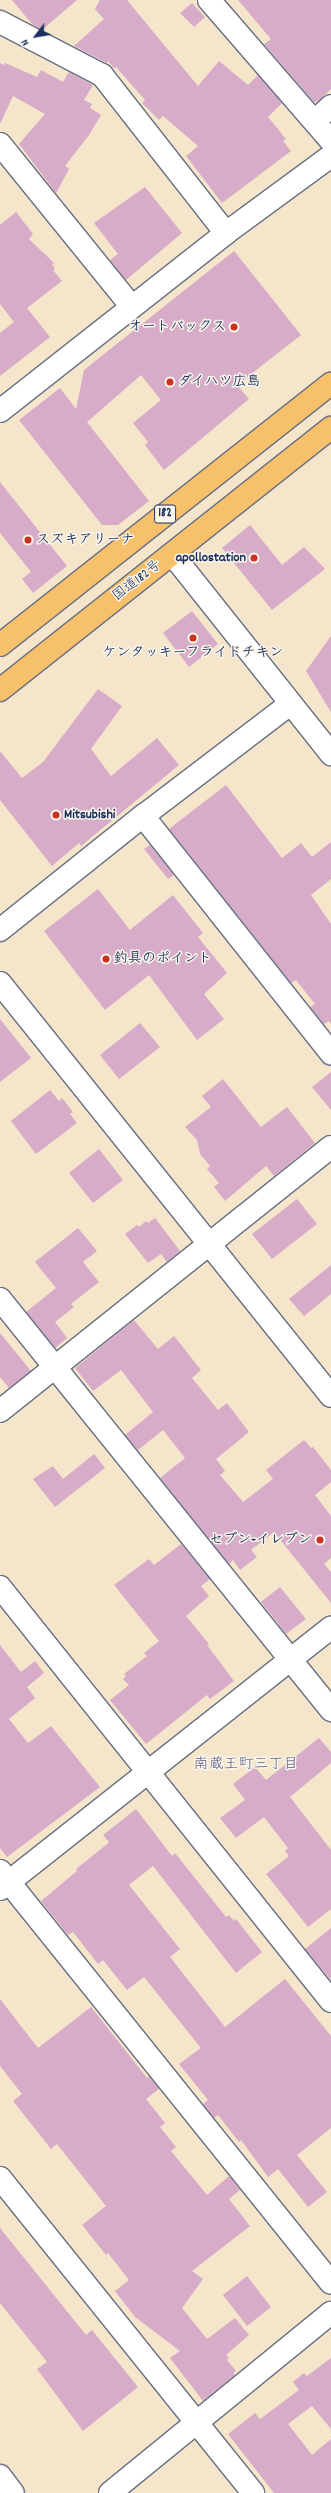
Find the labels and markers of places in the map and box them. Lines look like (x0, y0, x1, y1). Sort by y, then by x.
place label: オートバックス (128, 319, 226, 335)
marker: オートバックス (229, 322, 239, 332)
place label: ダイハツ広島 (178, 374, 262, 390)
marker: ダイハツ広島 (165, 377, 175, 387)
place label: スズキアリーナ (36, 532, 134, 548)
marker: スズキアリーナ (23, 535, 33, 545)
place label: apollostation (176, 550, 246, 566)
marker: apollostation (249, 553, 259, 563)
marker: ケンタッキーフライドチキン (188, 633, 198, 643)
place label: ケンタッキーフライドチキン (102, 645, 284, 661)
place label: Mitsubishi (64, 807, 115, 823)
marker: Mitsubishi (51, 810, 61, 820)
place label: 釣具のポイント (114, 951, 212, 967)
marker: 釣具のポイント (101, 954, 111, 964)
place label: セブン-イレブン (209, 1532, 312, 1548)
marker: セブン-イレブン (315, 1535, 325, 1545)

